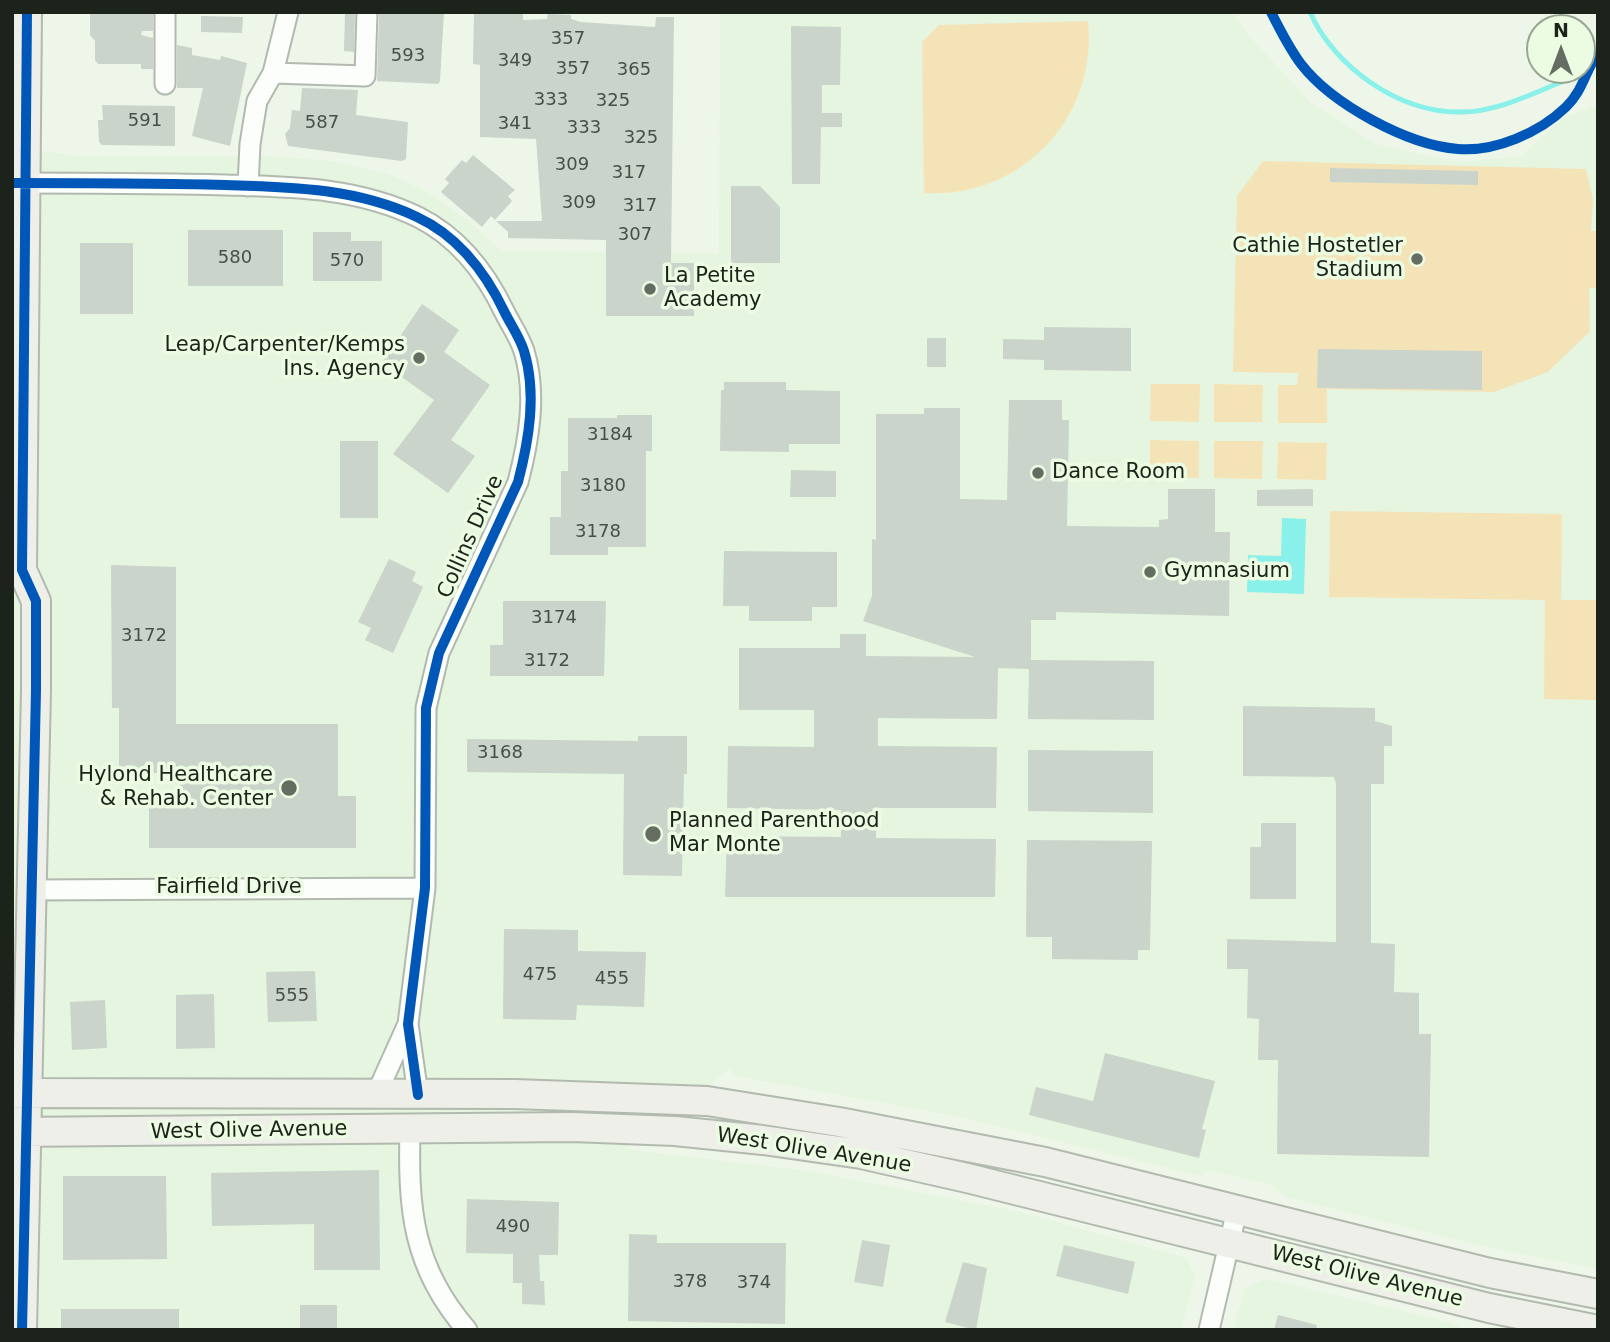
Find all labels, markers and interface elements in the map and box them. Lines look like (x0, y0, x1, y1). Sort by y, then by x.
north arrow (1526, 14, 1596, 84)
text: N (1553, 19, 1569, 41)
house number: 357 (551, 28, 585, 50)
house number: 593 (391, 45, 425, 67)
house number: 349 (498, 50, 532, 72)
house number: 357 (556, 58, 590, 80)
house number: 365 (617, 59, 651, 81)
house number: 333 (534, 89, 568, 111)
house number: 325 (596, 90, 630, 112)
house number: 591 (128, 110, 162, 132)
house number: 587 (305, 112, 339, 134)
house number: 341 (498, 113, 532, 135)
house number: 333 (567, 117, 601, 139)
house number: 325 (624, 127, 658, 149)
house number: 309 (555, 154, 589, 176)
house number: 317 (612, 162, 646, 184)
house number: 309 (562, 192, 596, 214)
house number: 317 (623, 195, 657, 217)
house number: 307 (618, 224, 652, 246)
place label: Cathie Hostetler Stadium (1232, 234, 1403, 284)
house number: 580 (218, 247, 252, 269)
house number: 570 (330, 250, 364, 272)
marker: Cathie Hostetler Stadium (1409, 251, 1425, 267)
place label: La Petite Academy (664, 264, 762, 314)
marker: La Petite Academy (642, 281, 658, 297)
place label: Leap/Carpenter/Kemps Ins. Agency (165, 333, 405, 383)
marker: Leap/Carpenter/Kemps Ins. Agency (411, 350, 427, 366)
house number: 3184 (587, 424, 633, 446)
place label: Dance Room (1052, 460, 1185, 486)
marker: Dance Room (1030, 465, 1046, 481)
street label: Collins Drive (433, 472, 509, 602)
house number: 3180 (580, 475, 626, 497)
house number: 3178 (575, 521, 621, 543)
place label: Gymnasium (1164, 559, 1290, 585)
marker: Gymnasium (1142, 564, 1158, 580)
house number: 3174 (531, 607, 577, 629)
house number: 3172 (121, 625, 167, 647)
house number: 3172 (524, 650, 570, 672)
house number: 3168 (477, 742, 523, 764)
place label: Hylond Healthcare & Rehab. Center (78, 763, 273, 813)
marker: Hylond Healthcare & Rehab. Center (279, 778, 299, 798)
place label: Planned Parenthood Mar Monte (669, 809, 879, 859)
marker: Planned Parenthood Mar Monte (643, 824, 663, 844)
street label: Fairfield Drive (156, 875, 302, 901)
house number: 475 (523, 964, 557, 986)
house number: 455 (595, 968, 629, 990)
house number: 555 (275, 985, 309, 1007)
street label: West Olive Avenue (151, 1117, 347, 1145)
street label: West Olive Avenue (715, 1123, 913, 1179)
house number: 490 (496, 1216, 530, 1238)
street label: West Olive Avenue (1269, 1241, 1465, 1313)
house number: 378 (673, 1271, 707, 1293)
house number: 374 (737, 1272, 771, 1294)

